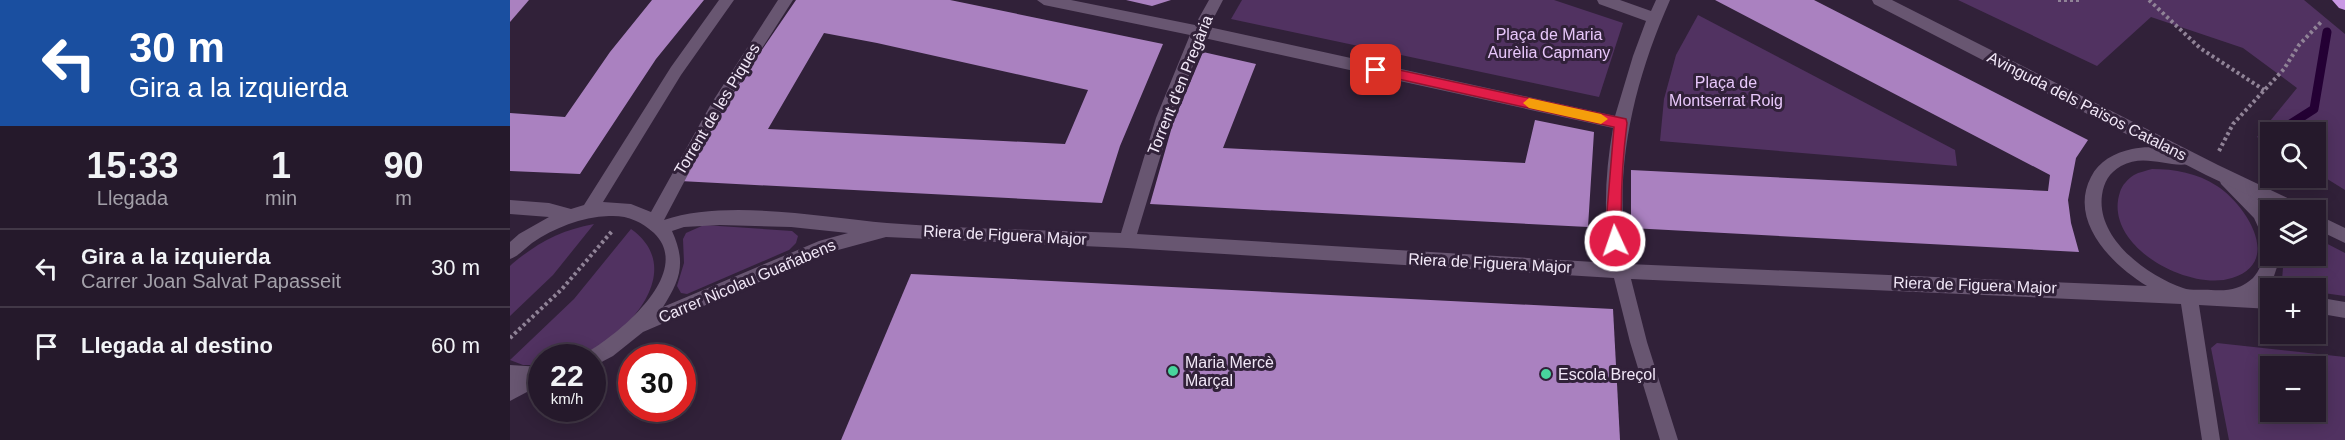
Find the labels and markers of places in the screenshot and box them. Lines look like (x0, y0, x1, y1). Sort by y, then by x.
pin (1350, 44, 1401, 95)
place label: Maria Mercè Marçal (1185, 354, 1274, 389)
marker: Maria Mercè Marçal (1166, 364, 1180, 378)
place label: Escola Breçol (1558, 366, 1656, 383)
marker: Escola Breçol (1539, 367, 1553, 381)

